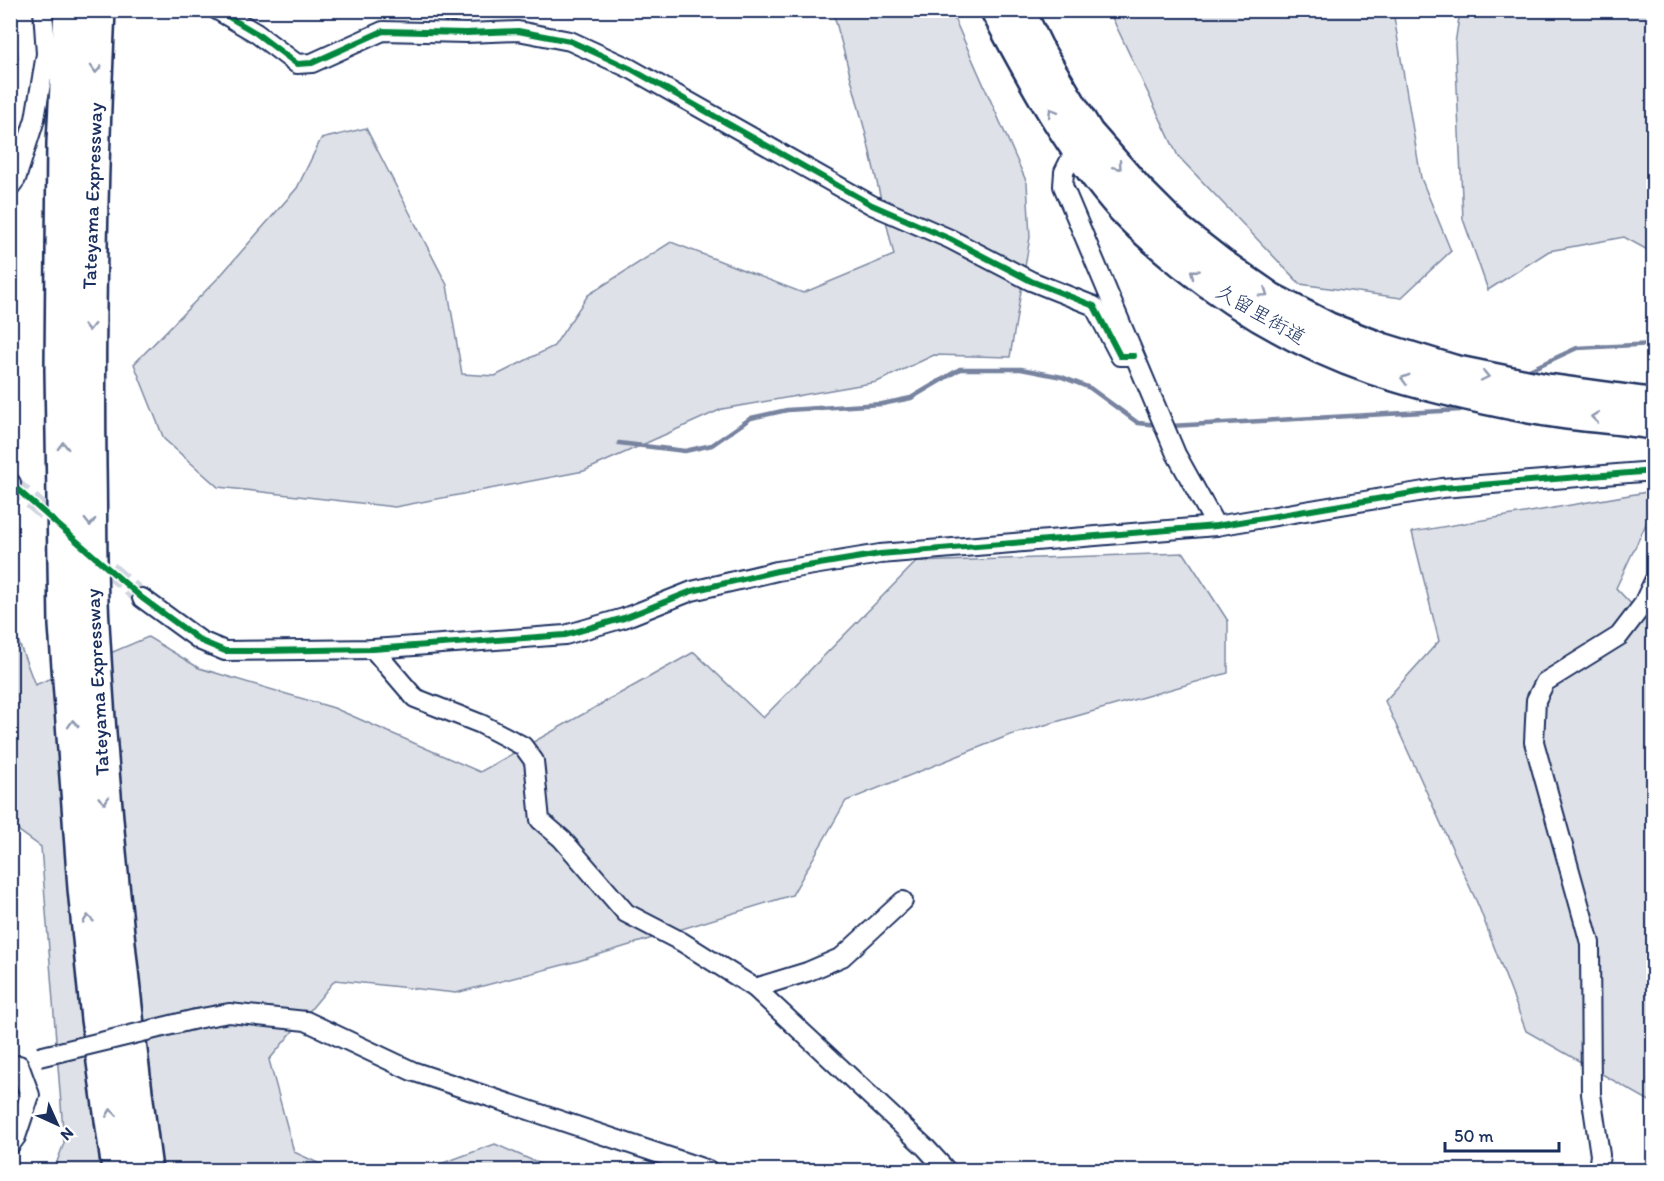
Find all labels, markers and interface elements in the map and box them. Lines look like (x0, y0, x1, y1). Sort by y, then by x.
one-way arrow (89, 64, 102, 73)
street label: Tateyama Expressway (77, 101, 107, 290)
one-way arrow (1048, 108, 1060, 118)
one-way arrow (1111, 159, 1122, 170)
one-way arrow (1190, 269, 1201, 280)
street label: 久留里街道 (1212, 279, 1310, 349)
one-way arrow (1258, 286, 1269, 297)
one-way arrow (82, 322, 95, 331)
one-way arrow (1480, 369, 1490, 382)
one-way arrow (1400, 374, 1411, 386)
one-way arrow (1591, 411, 1600, 424)
one-way arrow (57, 441, 69, 450)
one-way arrow (83, 517, 96, 526)
street label: Tateyama Expressway (80, 587, 114, 776)
one-way arrow (66, 720, 79, 729)
one-way arrow (97, 796, 110, 805)
one-way arrow (82, 914, 95, 923)
north arrow (27, 1094, 87, 1154)
one-way arrow (105, 1108, 117, 1117)
scale bar (1445, 1115, 1559, 1153)
text: N (57, 1124, 78, 1145)
text: 50 m (1454, 1125, 1494, 1147)

